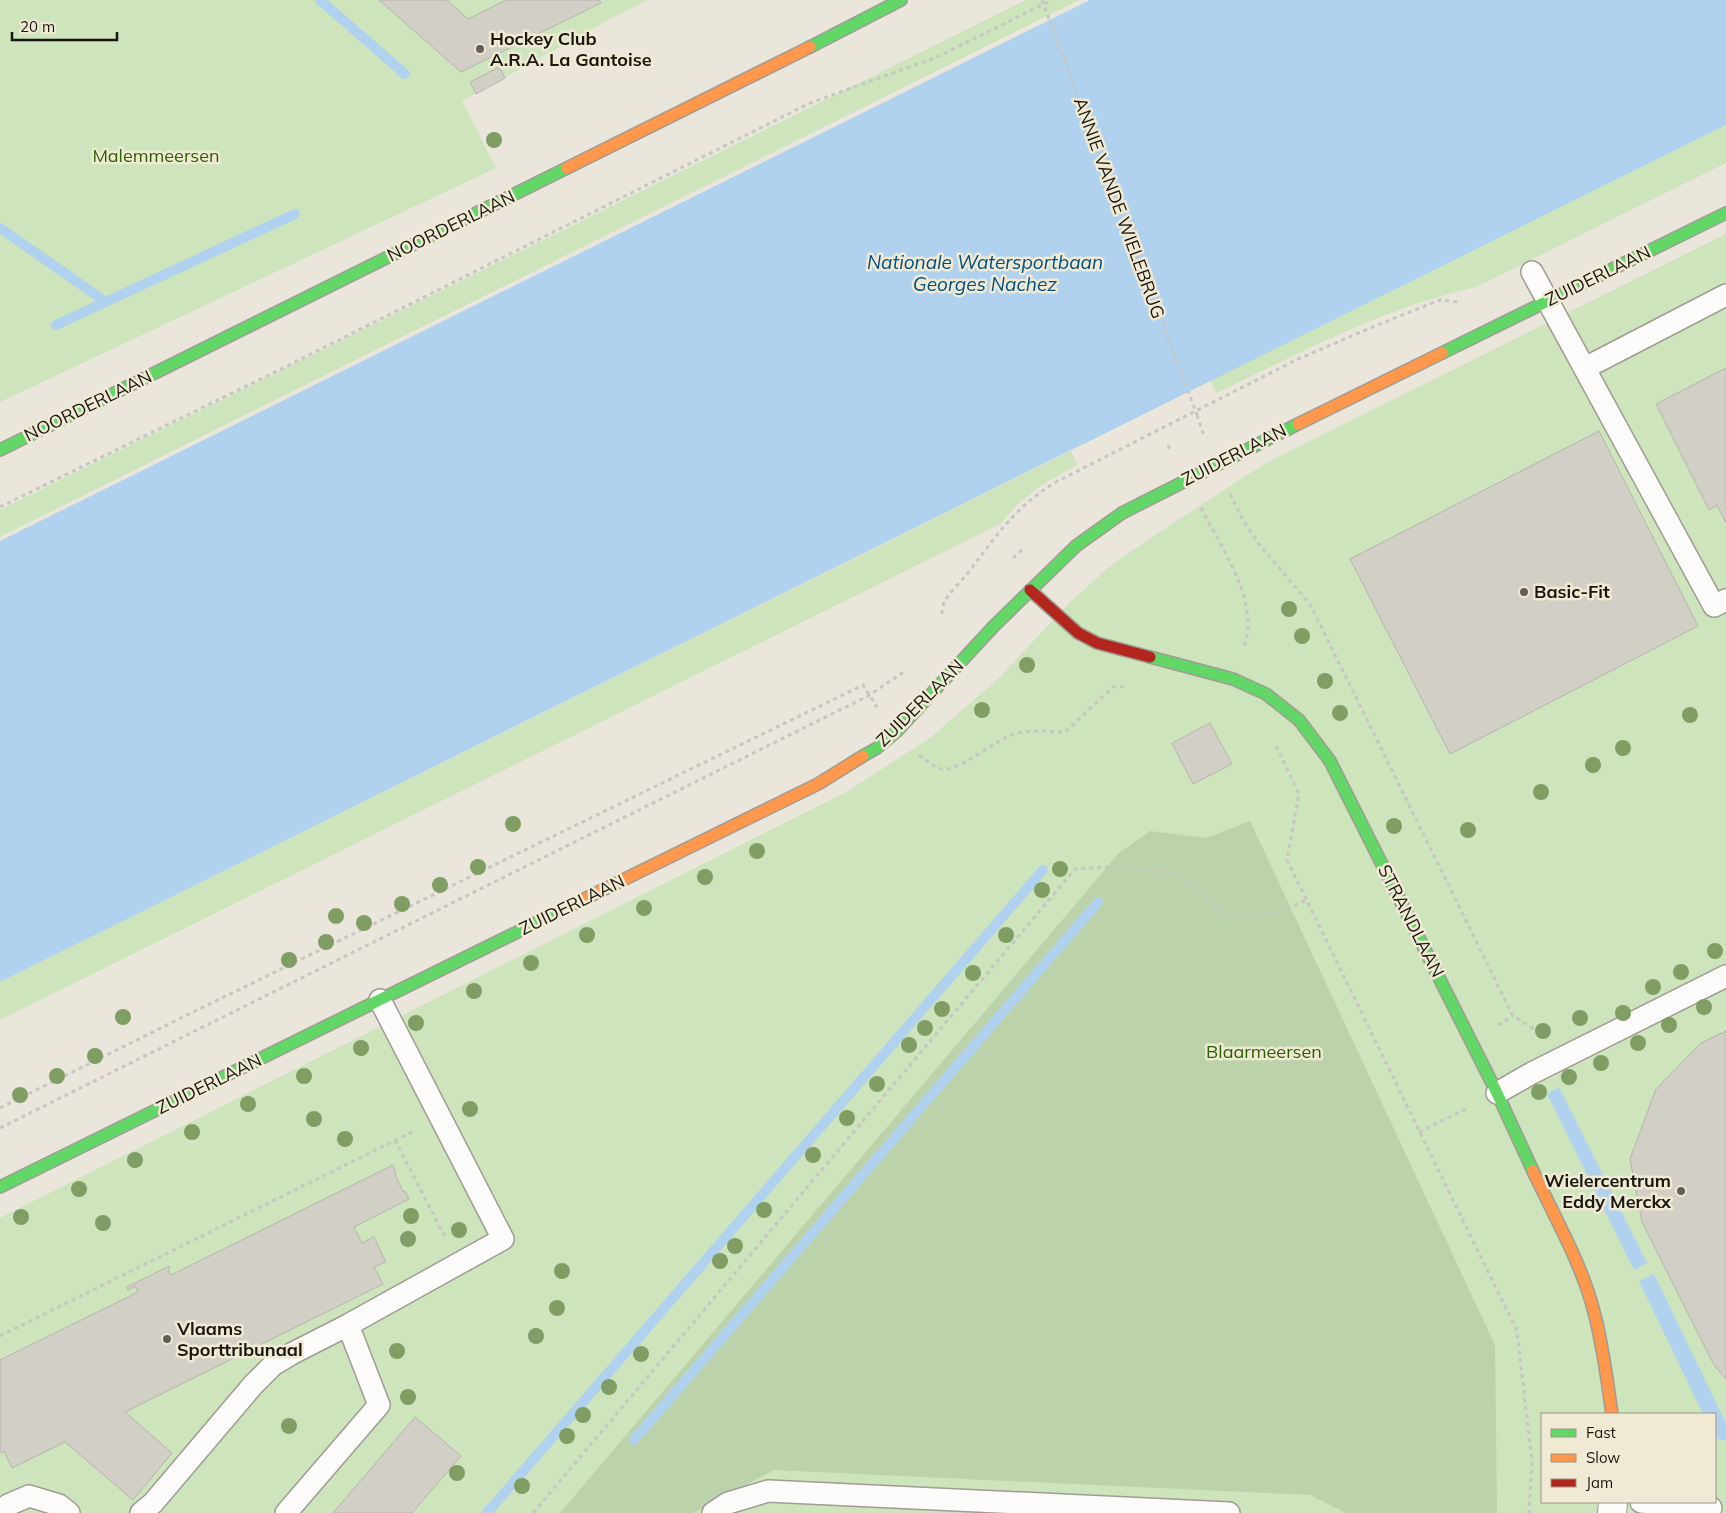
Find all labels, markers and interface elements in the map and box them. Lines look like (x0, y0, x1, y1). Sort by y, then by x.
scale bar (12, 10, 118, 42)
text: 20 m (20, 17, 55, 36)
place label: Hockey Club A.R.A. La Gantoise (490, 27, 652, 71)
marker: Hockey Club A.R.A. La Gantoise (474, 43, 486, 55)
street label: ANNIE VANDE WIELEBRUG (1069, 94, 1170, 322)
park label: Malemmeersen (92, 144, 220, 167)
street label: NOORDERLAAN (383, 185, 519, 266)
street label: ZUIDERLAAN (1541, 240, 1654, 311)
water label: Nationale Watersportbaan Georges Nachez (867, 250, 1103, 296)
street label: NOORDERLAAN (20, 365, 156, 446)
street label: ZUIDERLAAN (1178, 418, 1290, 491)
place label: Basic-Fit (1534, 580, 1610, 603)
marker: Basic-Fit (1518, 586, 1530, 598)
street label: ZUIDERLAAN (871, 654, 968, 751)
street label: STRANDLAAN (1373, 861, 1450, 981)
street label: ZUIDERLAAN (515, 869, 628, 940)
park label: Blaarmeersen (1206, 1040, 1322, 1063)
street label: ZUIDERLAAN (152, 1048, 265, 1119)
place label: Wielercentrum Eddy Merckx (1544, 1169, 1672, 1213)
marker: Wielercentrum Eddy Merckx (1675, 1185, 1687, 1197)
place label: Vlaams Sporttribunaal (176, 1317, 303, 1361)
marker: Vlaams Sporttribunaal (161, 1333, 173, 1345)
legend (1541, 1413, 1716, 1503)
text: Fast (1586, 1423, 1616, 1442)
text: Slow (1586, 1448, 1620, 1467)
text: Jam (1586, 1473, 1613, 1492)

